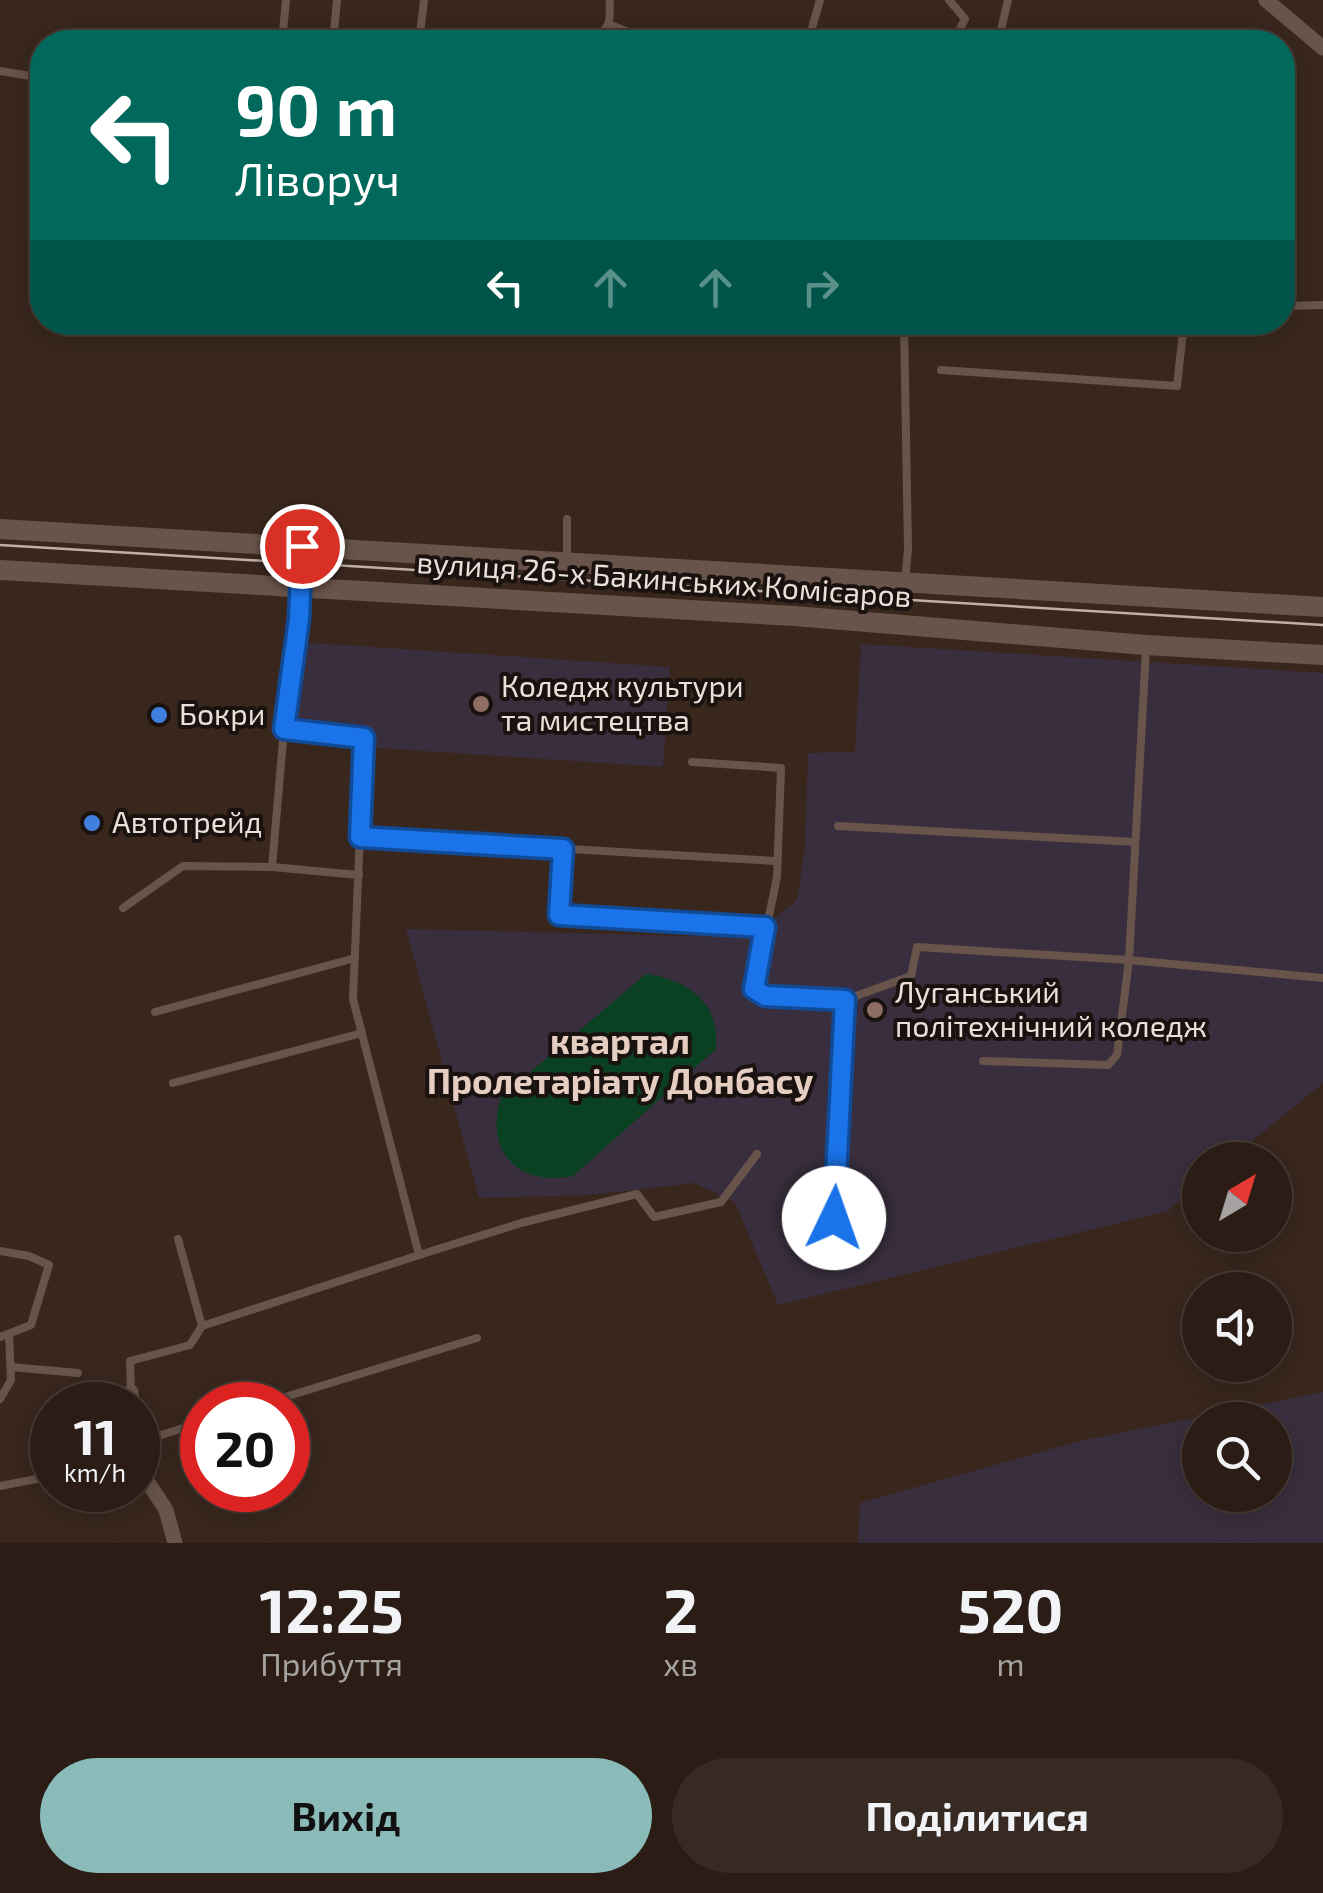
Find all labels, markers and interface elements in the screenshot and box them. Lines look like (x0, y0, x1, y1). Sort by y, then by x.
text: 90 m (235, 66, 397, 150)
icon: left (70, 70, 200, 200)
text: Ліворуч (235, 151, 400, 205)
icon: left (478, 260, 533, 315)
icon: ahead (583, 260, 638, 315)
icon: ahead (688, 260, 743, 315)
icon: right (793, 260, 848, 315)
pin (260, 504, 345, 589)
icon: arrive (275, 519, 330, 574)
street label: вулиця 26-х Бакинських Комісаров (415, 543, 913, 614)
place label: Коледж культури та мистецтва (501, 667, 744, 737)
marker: Коледж культури та мистецтва (470, 693, 492, 715)
place label: Бокри (179, 695, 265, 731)
marker: Бокри (148, 704, 170, 726)
place label: Автотрейд (112, 803, 262, 839)
marker: Автотрейд (81, 812, 103, 834)
place label: Луганський політехнічний коледж (895, 973, 1207, 1043)
marker: Луганський політехнічний коледж (864, 999, 886, 1021)
district label: квартал Пролетаріату Донбасу (427, 1019, 813, 1102)
north arrow (1182, 1142, 1292, 1252)
map controls (1182, 1142, 1292, 1512)
position arrow (782, 1166, 886, 1270)
button: sound (1182, 1272, 1292, 1382)
speed limit sign: 20 (180, 1382, 310, 1512)
button: search (1182, 1402, 1292, 1512)
text: 11 (73, 1405, 117, 1465)
text: km/h (64, 1457, 126, 1487)
text: 12:25 (260, 1573, 404, 1645)
text: 2 (663, 1573, 698, 1645)
text: 520 (958, 1573, 1063, 1645)
text: Прибуття (260, 1644, 403, 1682)
text: хв (663, 1644, 698, 1682)
text: m (997, 1644, 1025, 1682)
button: Вихід (40, 1758, 652, 1873)
button: Поділитися (672, 1758, 1283, 1873)

